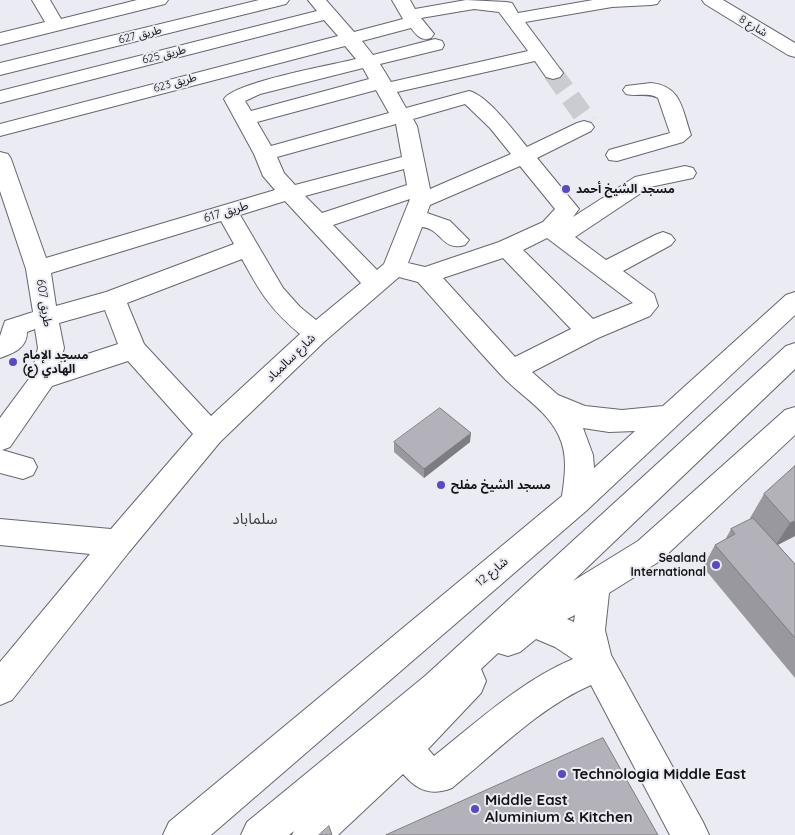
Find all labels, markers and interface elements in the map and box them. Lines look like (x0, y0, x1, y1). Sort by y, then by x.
street label: شارع 8 (737, 13, 769, 39)
street label: طريق 627 (117, 23, 163, 47)
street label: طريق 625 (141, 43, 187, 67)
street label: طريق 623 (152, 71, 198, 95)
place label: مسجد الشيخ أحمد (576, 182, 675, 196)
marker: مسجد الشيخ أحمد (560, 183, 572, 195)
street label: طريق 617 (202, 198, 250, 226)
street label: طريق 607 (33, 278, 55, 328)
street label: شارع سالمباد (263, 331, 319, 385)
place label: مسجد الإمام الهادي (ع) (23, 348, 89, 376)
marker: مسجد الإمام الهادي (ع) (7, 356, 19, 368)
place label: مسجد الشيخ مفلح (451, 478, 551, 492)
marker: مسجد الشيخ مفلح (435, 479, 447, 491)
district label: سلماباد (233, 510, 277, 528)
place label: Sealand International (631, 551, 706, 579)
street label: شارع 12 (473, 554, 511, 590)
marker: Sealand International (710, 559, 722, 571)
place label: Technologia Middle East (572, 765, 746, 783)
marker: Technologia Middle East (556, 768, 568, 780)
place label: Middle East Aluminium & Kitchen (485, 791, 633, 826)
marker: Middle East Aluminium & Kitchen (469, 803, 481, 815)

